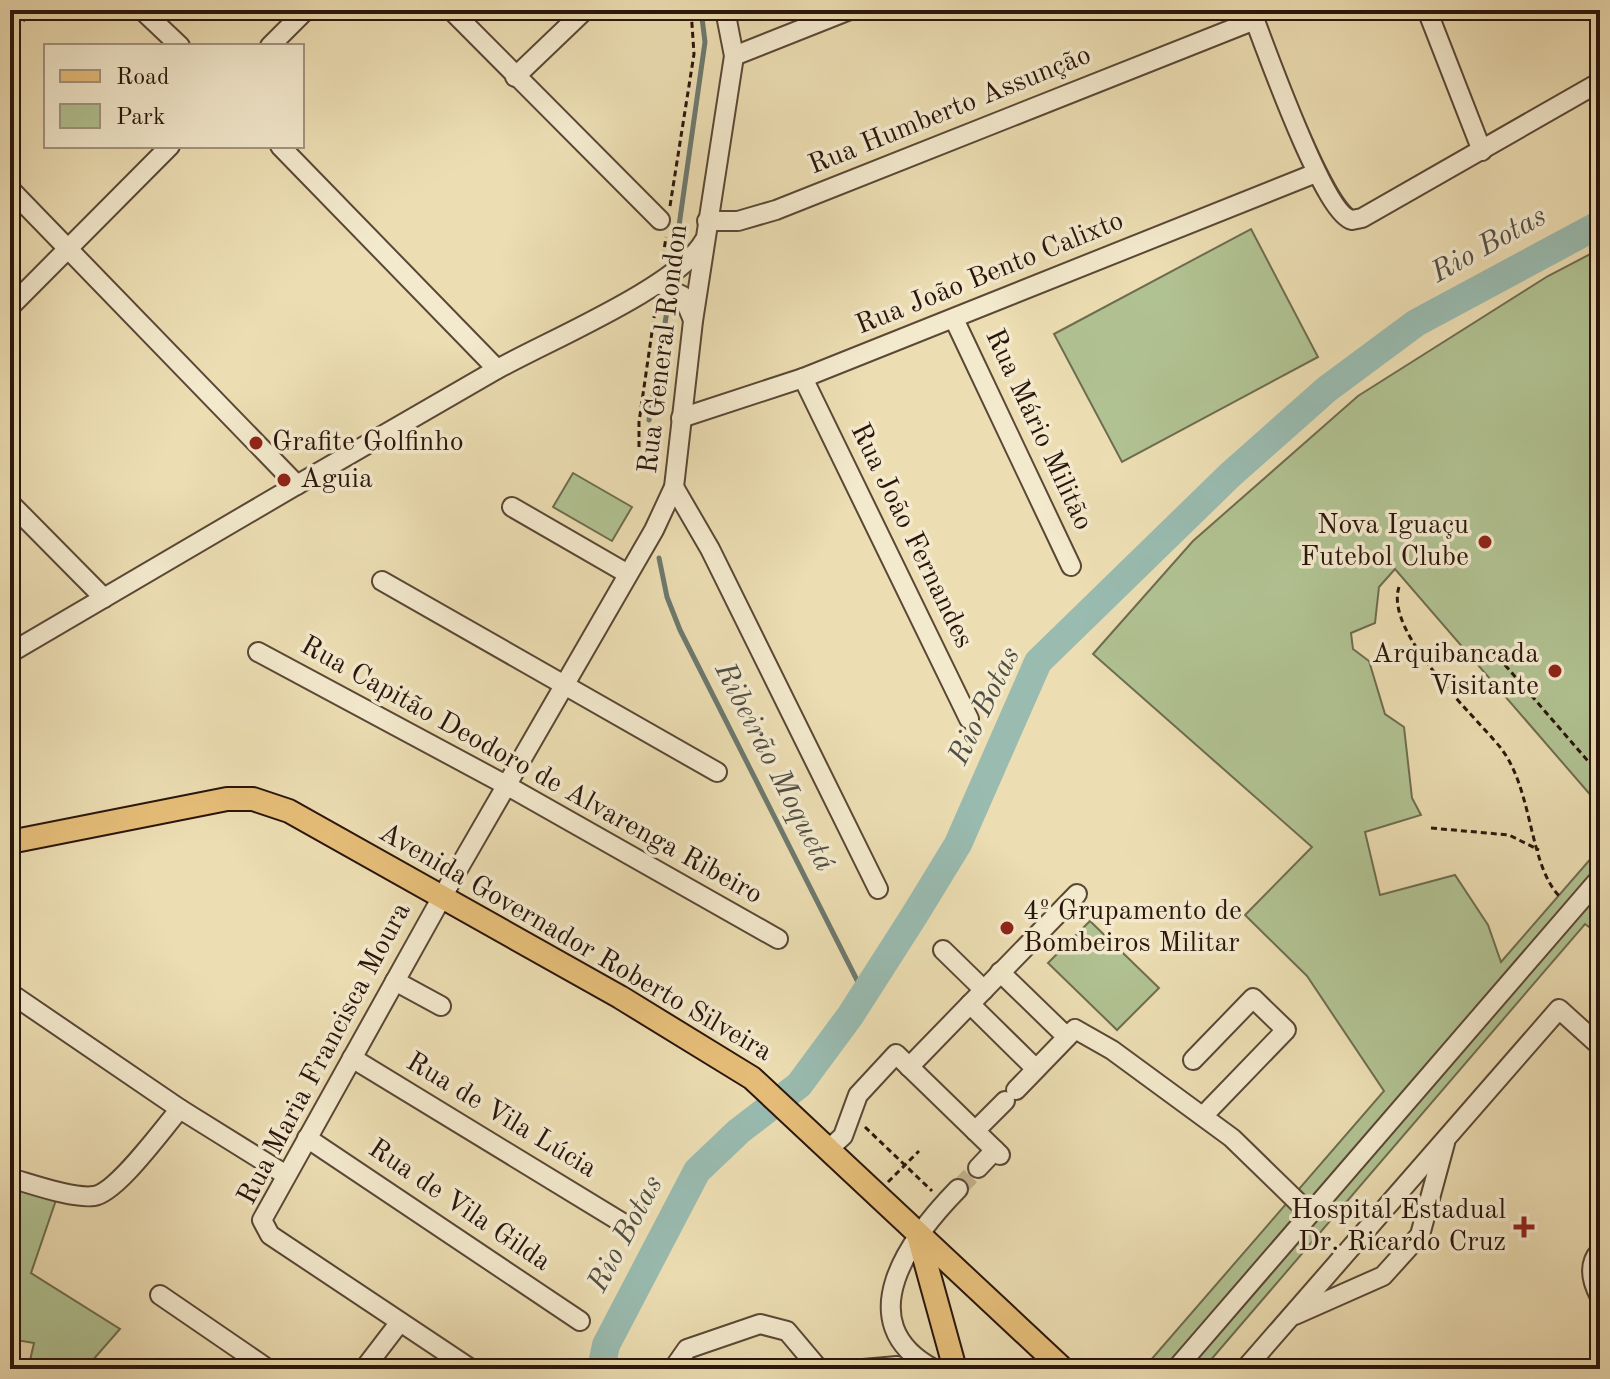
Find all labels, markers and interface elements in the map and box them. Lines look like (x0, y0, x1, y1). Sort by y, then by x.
street label: Rua Humberto Assunção (805, 41, 1095, 181)
legend (44, 44, 304, 148)
text: Road (116, 66, 169, 90)
text: Park (116, 106, 165, 130)
water label: Rio Botas (1425, 201, 1552, 289)
street label: Rua João Bento Calixto (852, 207, 1128, 341)
street label: Rua General Rondon (635, 223, 693, 475)
street label: Rua Mário Militão (979, 325, 1097, 535)
street label: Rua João Fernandes (844, 419, 978, 653)
place label: Grafite Golfinho (272, 429, 464, 457)
marker: Grafite Golfinho (247, 434, 265, 452)
place label: Aguia (300, 466, 373, 494)
marker: Aguia (275, 471, 293, 489)
place label: Nova Iguaçu Futebol Clube (1300, 512, 1469, 572)
marker: Nova Iguaçu Futebol Clube (1476, 533, 1494, 551)
street label: Rua Capitão Deodoro de Alvarenga Ribeiro (295, 632, 767, 910)
place label: Arquibancada Visitante (1372, 641, 1539, 701)
water label: Rio Botas (943, 642, 1026, 770)
water label: Ribeirão Moquetá (708, 657, 840, 876)
marker: Arquibancada Visitante (1546, 662, 1564, 680)
street label: Avenida Governador Roberto Silveira (374, 819, 776, 1067)
street label: Rua Maria Francisca Moura (233, 898, 417, 1210)
place label: 4º Grupamento de Bombeiros Militar (1023, 898, 1242, 958)
marker: 4º Grupamento de Bombeiros Militar (998, 919, 1016, 937)
street label: Rua de Vila Lúcia (401, 1048, 601, 1184)
street label: Rua de Vila Gilda (363, 1135, 555, 1277)
water label: Rio Botas (583, 1171, 669, 1298)
place label: Hospital Estadual Dr. Ricardo Cruz (1291, 1197, 1506, 1257)
marker: Hospital Estadual Dr. Ricardo Cruz (1513, 1216, 1535, 1238)

